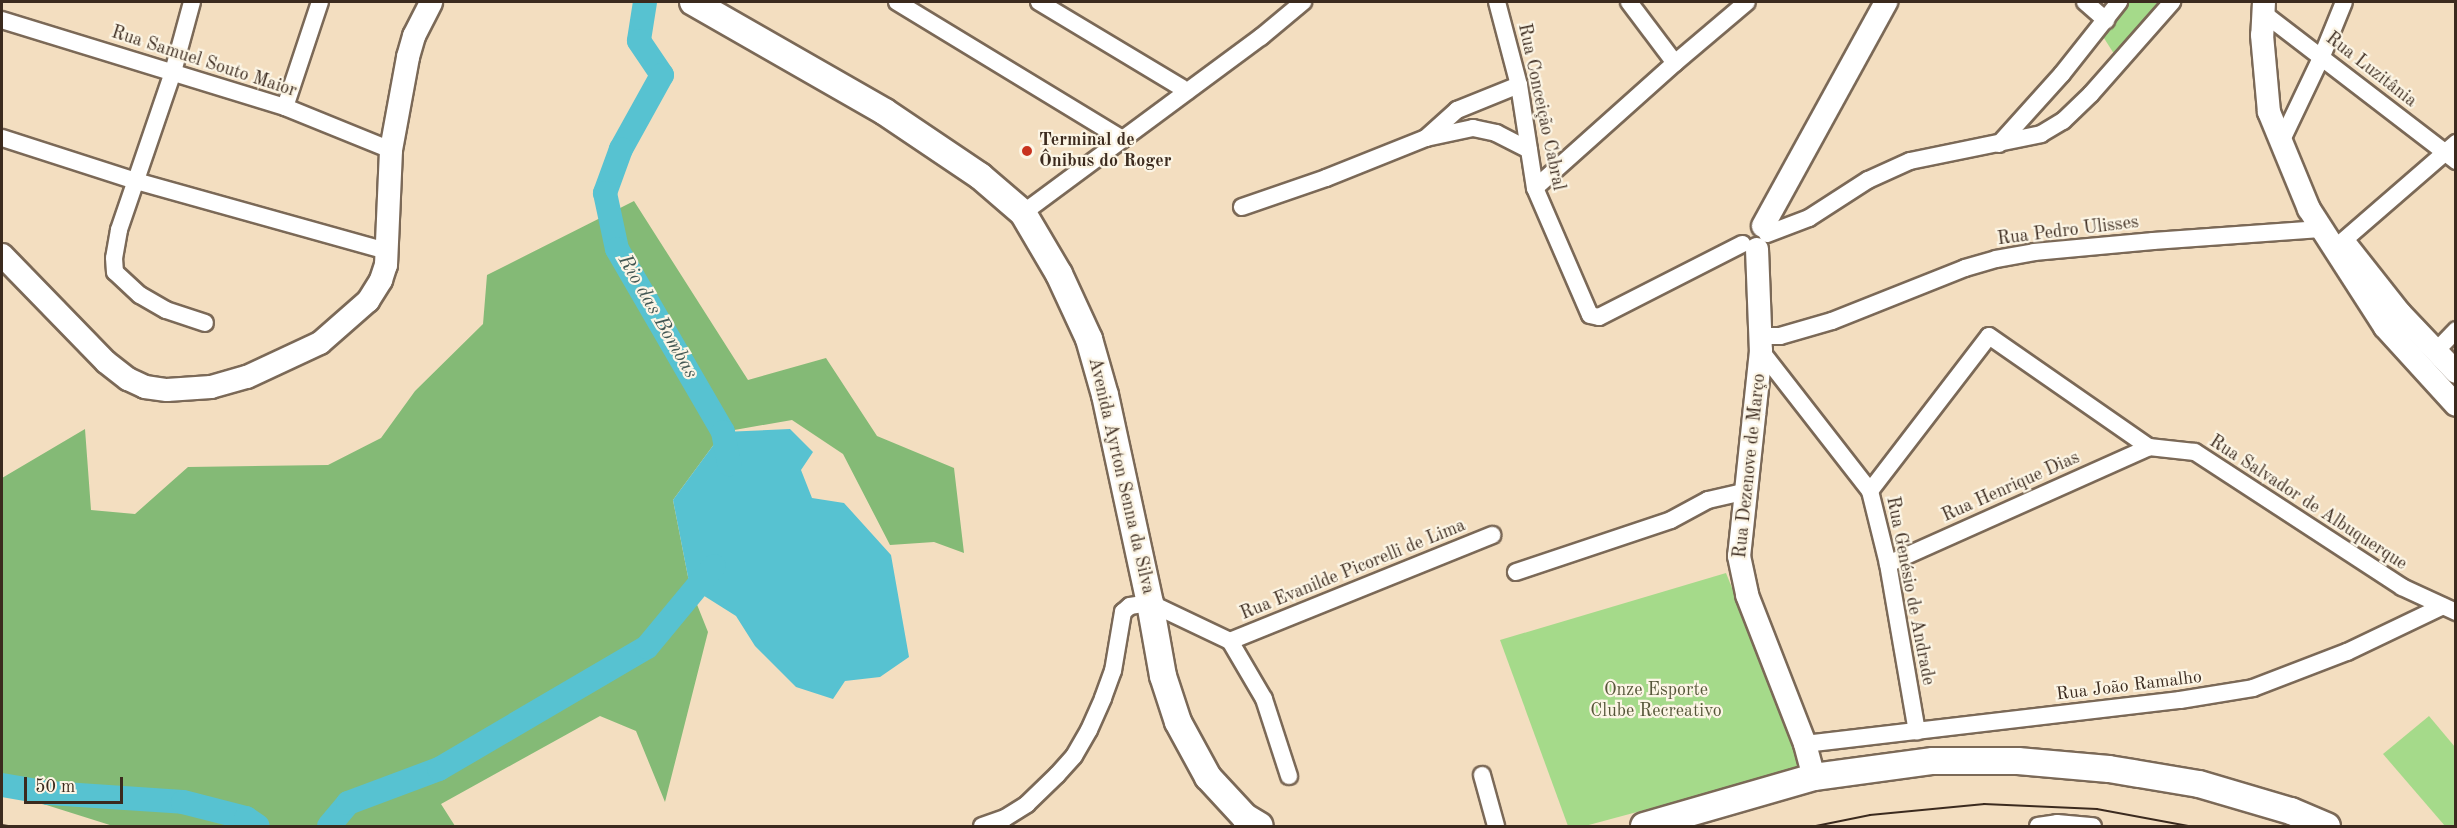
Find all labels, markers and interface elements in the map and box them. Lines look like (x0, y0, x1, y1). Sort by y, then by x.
street label: Rua Samuel Souto Maior (109, 22, 299, 102)
street label: Rua Conceição Cabral (1513, 22, 1569, 192)
street label: Rua Luzitânia (2321, 28, 2421, 112)
place label: Terminal de Ônibus do Roger (1039, 130, 1172, 172)
marker: Terminal de Ônibus do Roger (1020, 144, 1034, 158)
street label: Rua Pedro Ulisses (1996, 212, 2140, 250)
water label: Rio das Bombas (612, 251, 702, 383)
street label: Avenida Ayrton Senna da Silva (1083, 356, 1159, 596)
street label: Rua Dezenove de Março (1730, 373, 1770, 559)
street label: Rua Salvador de Albuquerque (2205, 431, 2411, 575)
street label: Rua Henrique Dias (1939, 447, 2083, 527)
street label: Rua Genésio de Andrade (1881, 495, 1939, 687)
street label: Rua Evanilde Picorelli de Lima (1237, 515, 1469, 625)
street label: Rua João Ramalho (2055, 666, 2203, 706)
park label: Onze Esporte Clube Recreativo (1590, 680, 1722, 722)
scale bar (27, 765, 126, 803)
text: 50 m (35, 778, 75, 796)

